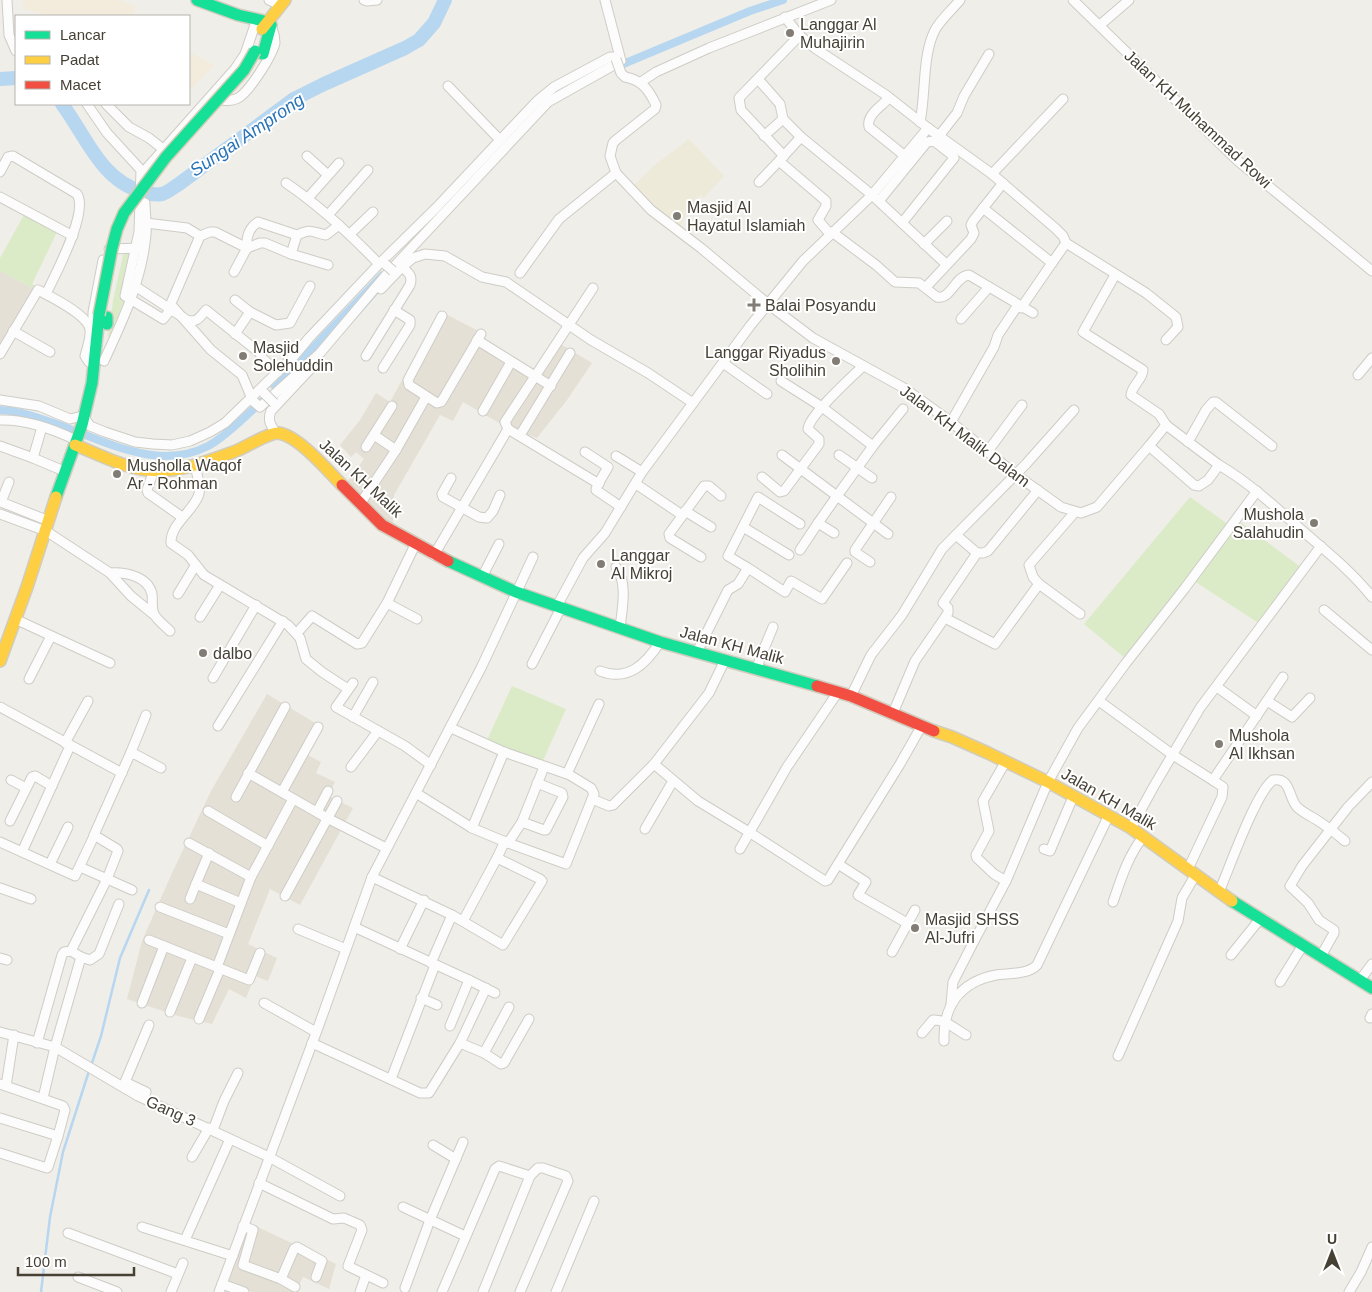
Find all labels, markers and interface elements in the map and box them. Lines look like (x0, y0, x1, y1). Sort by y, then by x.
legend (15, 15, 190, 105)
place label: Langgar Al Muhajirin (800, 16, 877, 51)
text: Lancar (60, 26, 106, 43)
marker: Langgar Al Muhajirin (784, 27, 796, 39)
street label: Jalan KH Muhammad Rowi (1121, 47, 1275, 191)
text: Padat (60, 51, 100, 68)
text: Macet (60, 76, 102, 93)
water label: Sungai Amprong (186, 89, 308, 181)
place label: Masjid Al Hayatul Islamiah (687, 199, 805, 234)
marker: Masjid Al Hayatul Islamiah (671, 210, 683, 222)
place label: Balai Posyandu (765, 297, 876, 314)
marker: Balai Posyandu (747, 298, 761, 312)
place label: Masjid Solehuddin (253, 339, 333, 374)
place label: Langgar Riyadus Sholihin (705, 344, 826, 379)
marker: Masjid Solehuddin (237, 350, 249, 362)
marker: Langgar Riyadus Sholihin (830, 355, 842, 367)
street label: Jalan KH Malik Dalam (897, 382, 1033, 490)
street label: Jalan KH Malik (316, 435, 407, 521)
place label: Musholla Waqof Ar - Rohman (127, 457, 242, 492)
marker: Musholla Waqof Ar - Rohman (111, 468, 123, 480)
place label: Mushola Salahudin (1233, 506, 1304, 541)
marker: Mushola Salahudin (1308, 517, 1320, 529)
place label: Langgar Al Mikroj (611, 547, 672, 582)
marker: Langgar Al Mikroj (595, 558, 607, 570)
street label: Jalan KH Malik (678, 623, 787, 667)
place label: dalbo (213, 645, 252, 662)
marker: dalbo (197, 647, 209, 659)
place label: Mushola Al Ikhsan (1229, 727, 1295, 762)
marker: Mushola Al Ikhsan (1213, 738, 1225, 750)
street label: Jalan KH Malik (1059, 765, 1160, 834)
place label: Masjid SHSS Al-Jufri (925, 911, 1019, 946)
marker: Masjid SHSS Al-Jufri (909, 922, 921, 934)
street label: Gang 3 (144, 1093, 199, 1129)
north arrow (1307, 1227, 1357, 1277)
text: U (1327, 1231, 1337, 1247)
scale bar (18, 1244, 134, 1276)
text: 100 m (25, 1253, 67, 1270)

